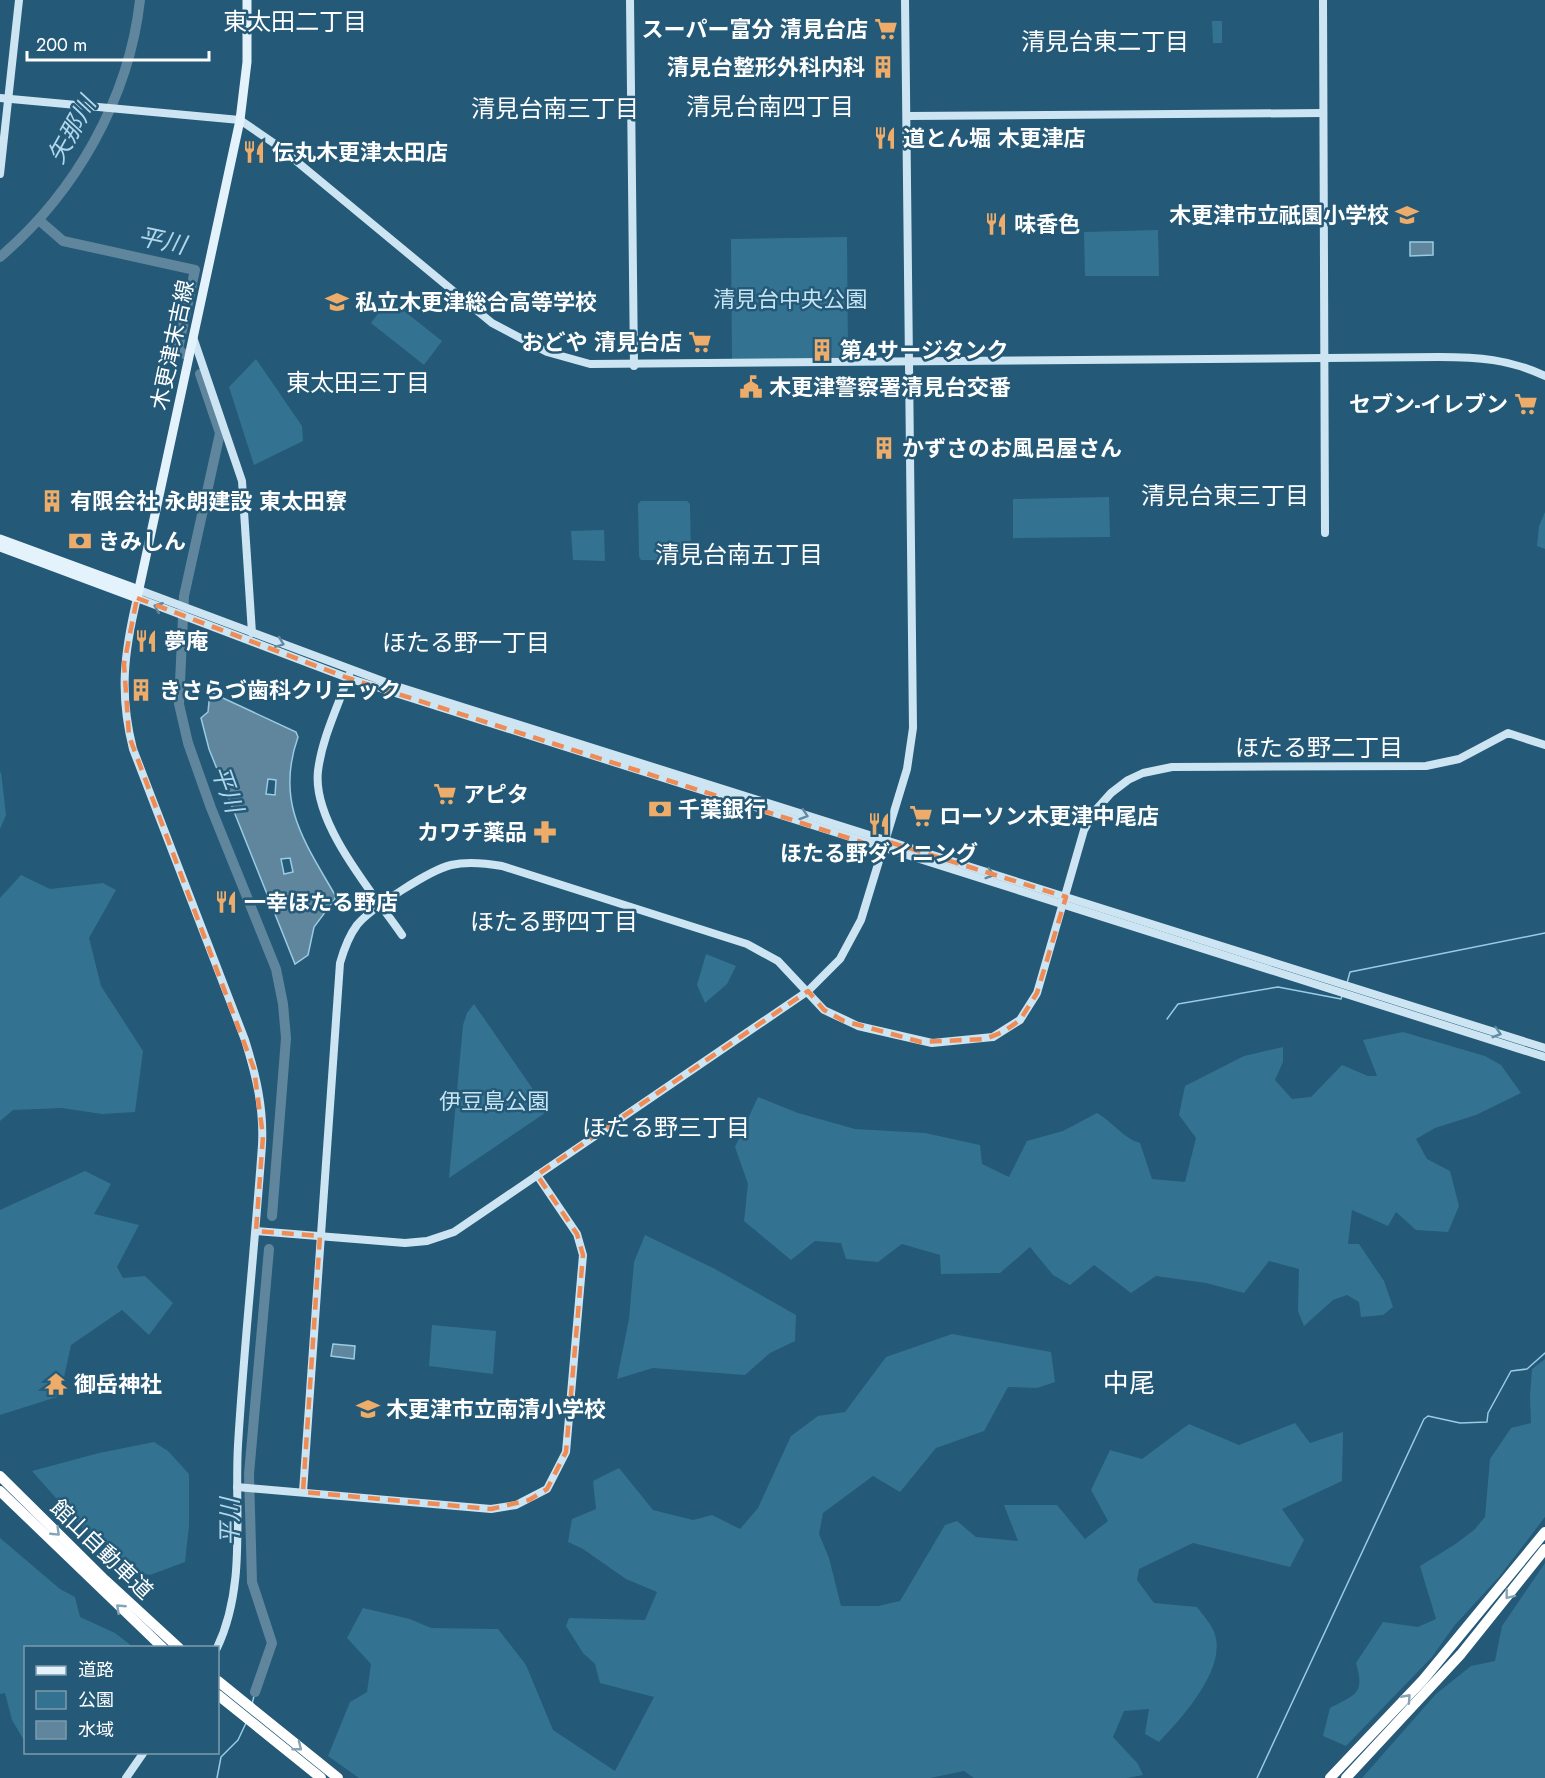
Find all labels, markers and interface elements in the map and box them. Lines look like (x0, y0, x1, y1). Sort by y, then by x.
district label: 東太田二丁目 (223, 4, 367, 39)
place label: スーパー富分 清見台店 (642, 13, 868, 45)
supermarket icon: スーパー富分 清見台店 (873, 16, 899, 42)
scale bar (27, 24, 208, 62)
district label: 清見台東二丁目 (1021, 24, 1189, 59)
text: 200 m (36, 32, 87, 58)
place label: 清見台整形外科内科 (667, 51, 865, 83)
building icon: 清見台整形外科内科 (870, 54, 896, 80)
water label: 矢那川 (39, 87, 106, 170)
district label: 清見台南四丁目 (686, 89, 854, 124)
district label: 清見台南三丁目 (471, 91, 639, 126)
place label: 道とん堀 木更津店 (903, 122, 1086, 154)
restaurant icon: 道とん堀 木更津店 (872, 125, 898, 151)
place label: 伝丸木更津太田店 (272, 136, 448, 168)
restaurant icon: 伝丸木更津太田店 (241, 139, 267, 165)
place label: 木更津市立祇園小学校 (1169, 199, 1389, 231)
school or university icon: 木更津市立祇園小学校 (1394, 202, 1420, 228)
place label: 味香色 (1014, 208, 1080, 240)
restaurant icon: 味香色 (983, 211, 1009, 237)
water label: 平川 (135, 218, 192, 263)
street label: 木更津末吉線 (143, 277, 201, 413)
park label: 清見台中央公園 (713, 283, 867, 315)
place label: 私立木更津総合高等学校 (355, 286, 597, 318)
school or university icon: 私立木更津総合高等学校 (324, 289, 350, 315)
place label: おどや 清見台店 (521, 326, 682, 358)
supermarket icon: おどや 清見台店 (687, 329, 713, 355)
place label: 第4サージタンク (840, 334, 1008, 366)
building icon: 第4サージタンク (809, 337, 835, 363)
district label: 東太田三丁目 (286, 365, 430, 400)
place label: 木更津警察署清見台交番 (769, 371, 1011, 403)
public building icon: 木更津警察署清見台交番 (738, 374, 764, 400)
place label: セブン-イレブン (1349, 388, 1508, 420)
supermarket icon: セブン-イレブン (1513, 391, 1539, 417)
place label: かずさのお風呂屋さん (902, 432, 1122, 464)
building icon: かずさのお風呂屋さん (871, 435, 897, 461)
district label: 清見台東三丁目 (1141, 478, 1309, 513)
place label: 有限会社 永朗建設 東太田寮 (70, 485, 347, 517)
building icon: 有限会社 永朗建設 東太田寮 (39, 488, 65, 514)
place label: きみしん (98, 525, 186, 557)
bank icon: きみしん (67, 528, 93, 554)
district label: 清見台南五丁目 (655, 537, 823, 572)
one-way arrow (154, 602, 165, 614)
place label: 夢庵 (164, 625, 208, 657)
district label: ほたる野一丁目 (382, 625, 550, 660)
restaurant icon: 夢庵 (133, 628, 159, 654)
one-way arrow (274, 636, 285, 649)
place label: きさらづ歯科クリニック (159, 674, 401, 706)
building icon: きさらづ歯科クリニック (128, 677, 154, 703)
district label: ほたる野二丁目 (1235, 730, 1403, 765)
water label: 平川 (203, 760, 253, 820)
place label: アピタ (463, 778, 529, 810)
supermarket icon: アピタ (432, 781, 458, 807)
place label: 千葉銀行 (678, 793, 766, 825)
bank icon: 千葉銀行 (647, 796, 673, 822)
place label: ローソン木更津中尾店 (939, 800, 1159, 832)
supermarket icon: ローソン木更津中尾店 (908, 803, 934, 829)
one-way arrow (798, 808, 809, 820)
restaurant icon: ほたる野ダイニング (866, 811, 892, 837)
place label: カワチ薬品 (417, 816, 527, 848)
pharmacy icon: カワチ薬品 (532, 819, 558, 845)
place label: ほたる野ダイニング (780, 837, 978, 869)
one-way arrow (984, 866, 995, 879)
place label: 一幸ほたる野店 (244, 886, 398, 918)
restaurant icon: 一幸ほたる野店 (213, 889, 239, 915)
district label: ほたる野四丁目 (470, 904, 638, 939)
one-way arrow (1491, 1026, 1502, 1038)
park label: 伊豆島公園 (439, 1085, 549, 1117)
district label: ほたる野三丁目 (582, 1110, 750, 1145)
district label: 中尾 (1103, 1364, 1155, 1402)
place label: 御岳神社 (74, 1368, 162, 1400)
temple icon: 御岳神社 (43, 1371, 69, 1397)
place label: 木更津市立南清小学校 (386, 1393, 606, 1425)
school or university icon: 木更津市立南清小学校 (355, 1396, 381, 1422)
street label: 館山自動車道 (43, 1492, 161, 1606)
water label: 平川 (212, 1495, 247, 1546)
one-way arrow (49, 1525, 60, 1536)
one-way arrow (1505, 1588, 1516, 1599)
one-way arrow (116, 1604, 127, 1615)
legend (24, 1646, 219, 1754)
text: 道路 (78, 1657, 114, 1683)
text: 公園 (78, 1687, 114, 1713)
one-way arrow (1400, 1695, 1411, 1705)
text: 水域 (78, 1717, 114, 1743)
one-way arrow (291, 1739, 302, 1750)

